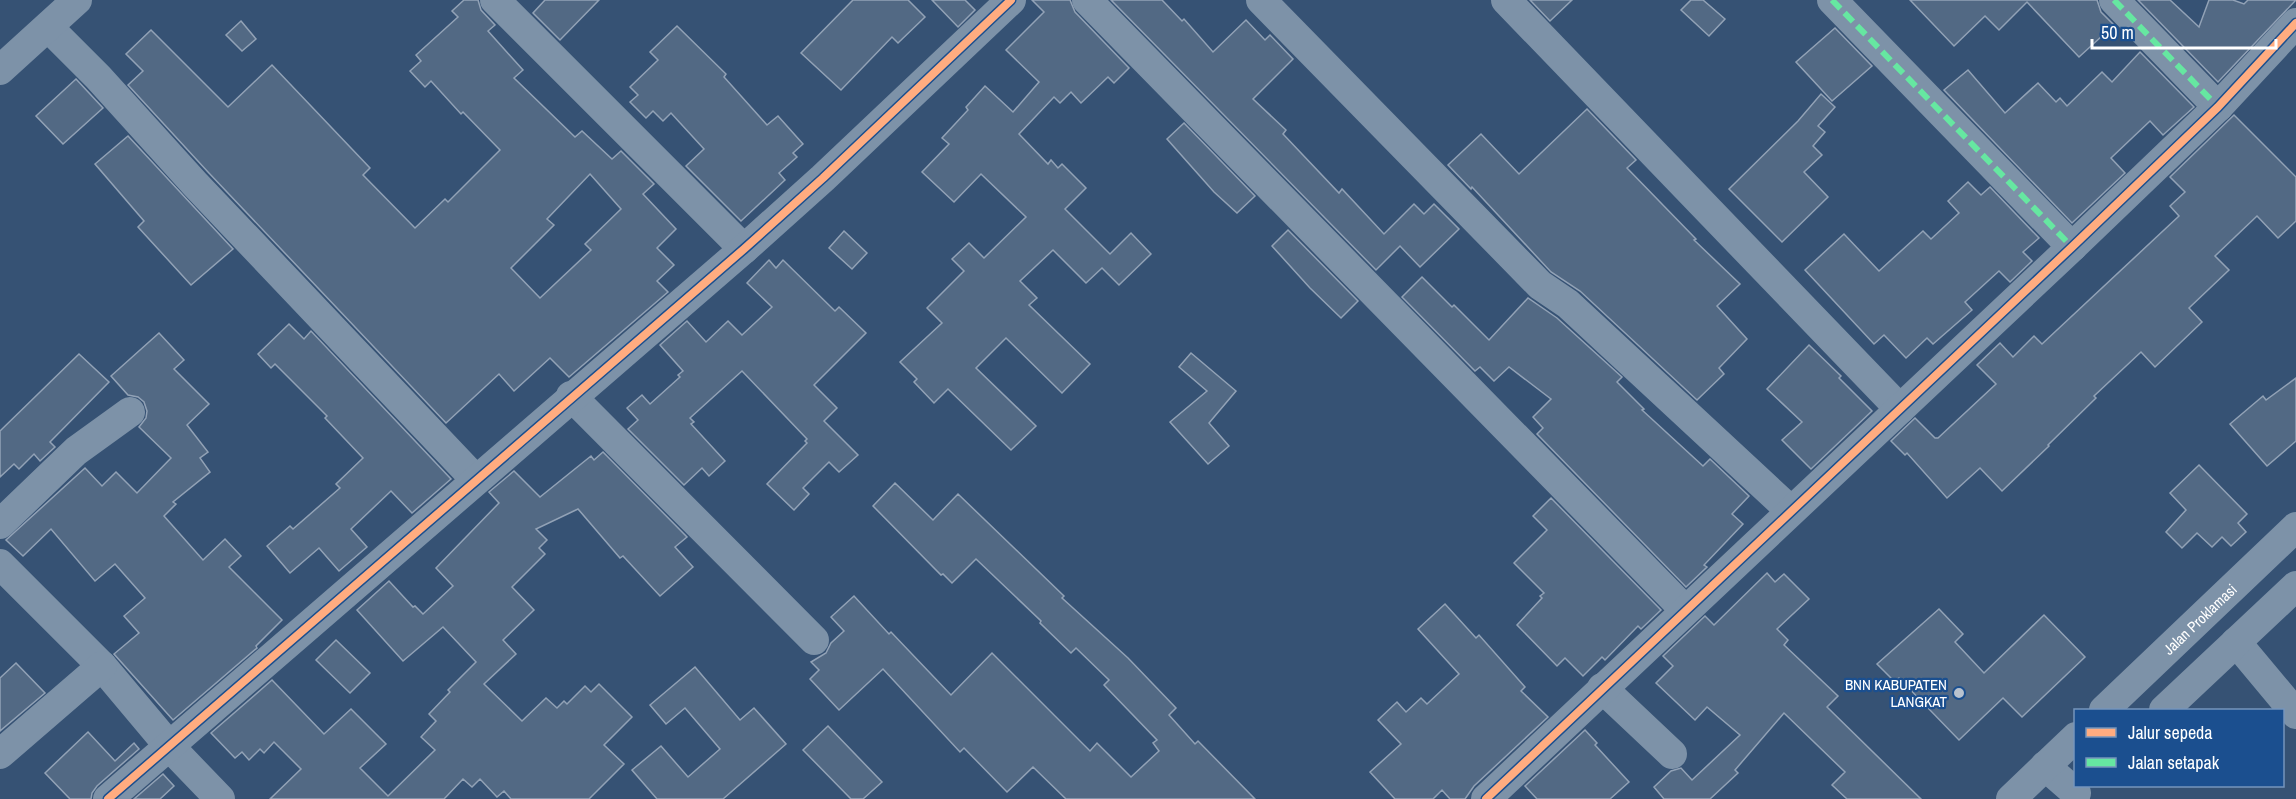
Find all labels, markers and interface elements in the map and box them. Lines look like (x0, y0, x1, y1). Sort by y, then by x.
scale bar (2092, 12, 2276, 50)
text: 50 m (2101, 20, 2134, 45)
street label: Jalan Proklamasi (2158, 579, 2241, 659)
place label: BNN KABUPATEN LANGKAT (1845, 674, 1947, 712)
marker: BNN KABUPATEN LANGKAT (1952, 686, 1966, 700)
legend (2074, 709, 2284, 787)
text: Jalur sepeda (2128, 720, 2213, 745)
text: Jalan setapak (2128, 750, 2220, 775)

